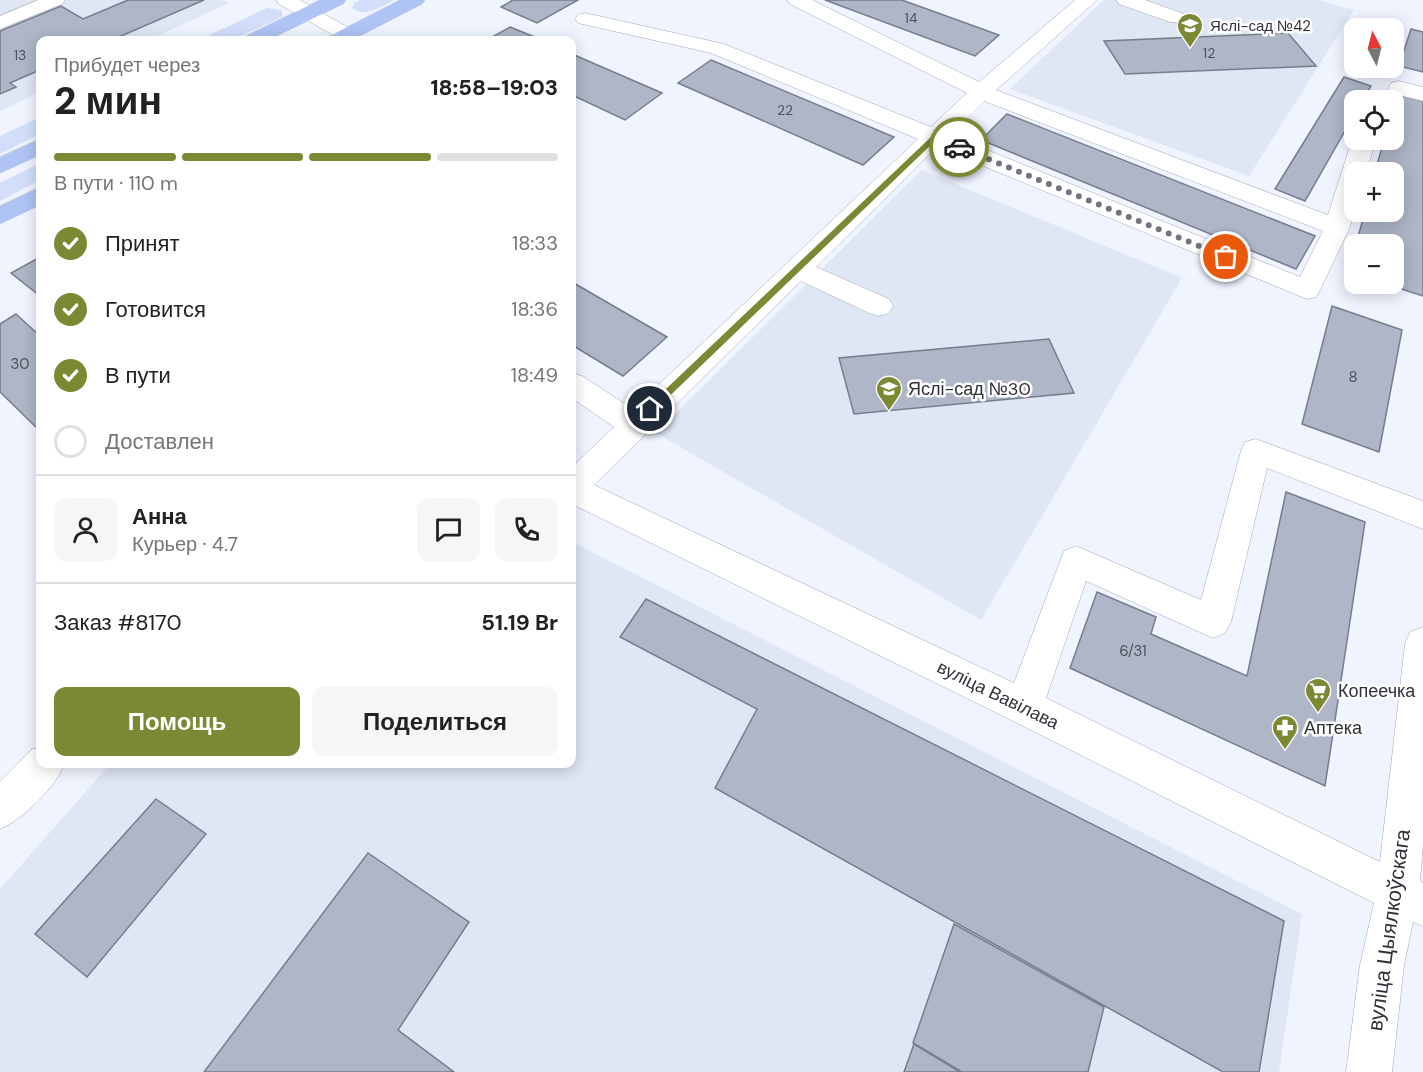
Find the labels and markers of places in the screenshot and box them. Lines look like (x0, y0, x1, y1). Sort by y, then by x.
school or university icon: Яслі-сад №42 (1175, 11, 1205, 49)
place label: Яслі-сад №42 (1210, 16, 1311, 36)
pin (1200, 231, 1251, 282)
school or university icon: Яслі-сад №30 (874, 374, 904, 412)
place label: Яслі-сад №30 (908, 377, 1031, 401)
pin (624, 383, 675, 434)
supermarket icon: Копеечка (1303, 676, 1333, 714)
place label: Копеечка (1338, 679, 1416, 703)
pharmacy icon: Аптека (1270, 713, 1300, 751)
place label: Аптека (1304, 716, 1363, 740)

